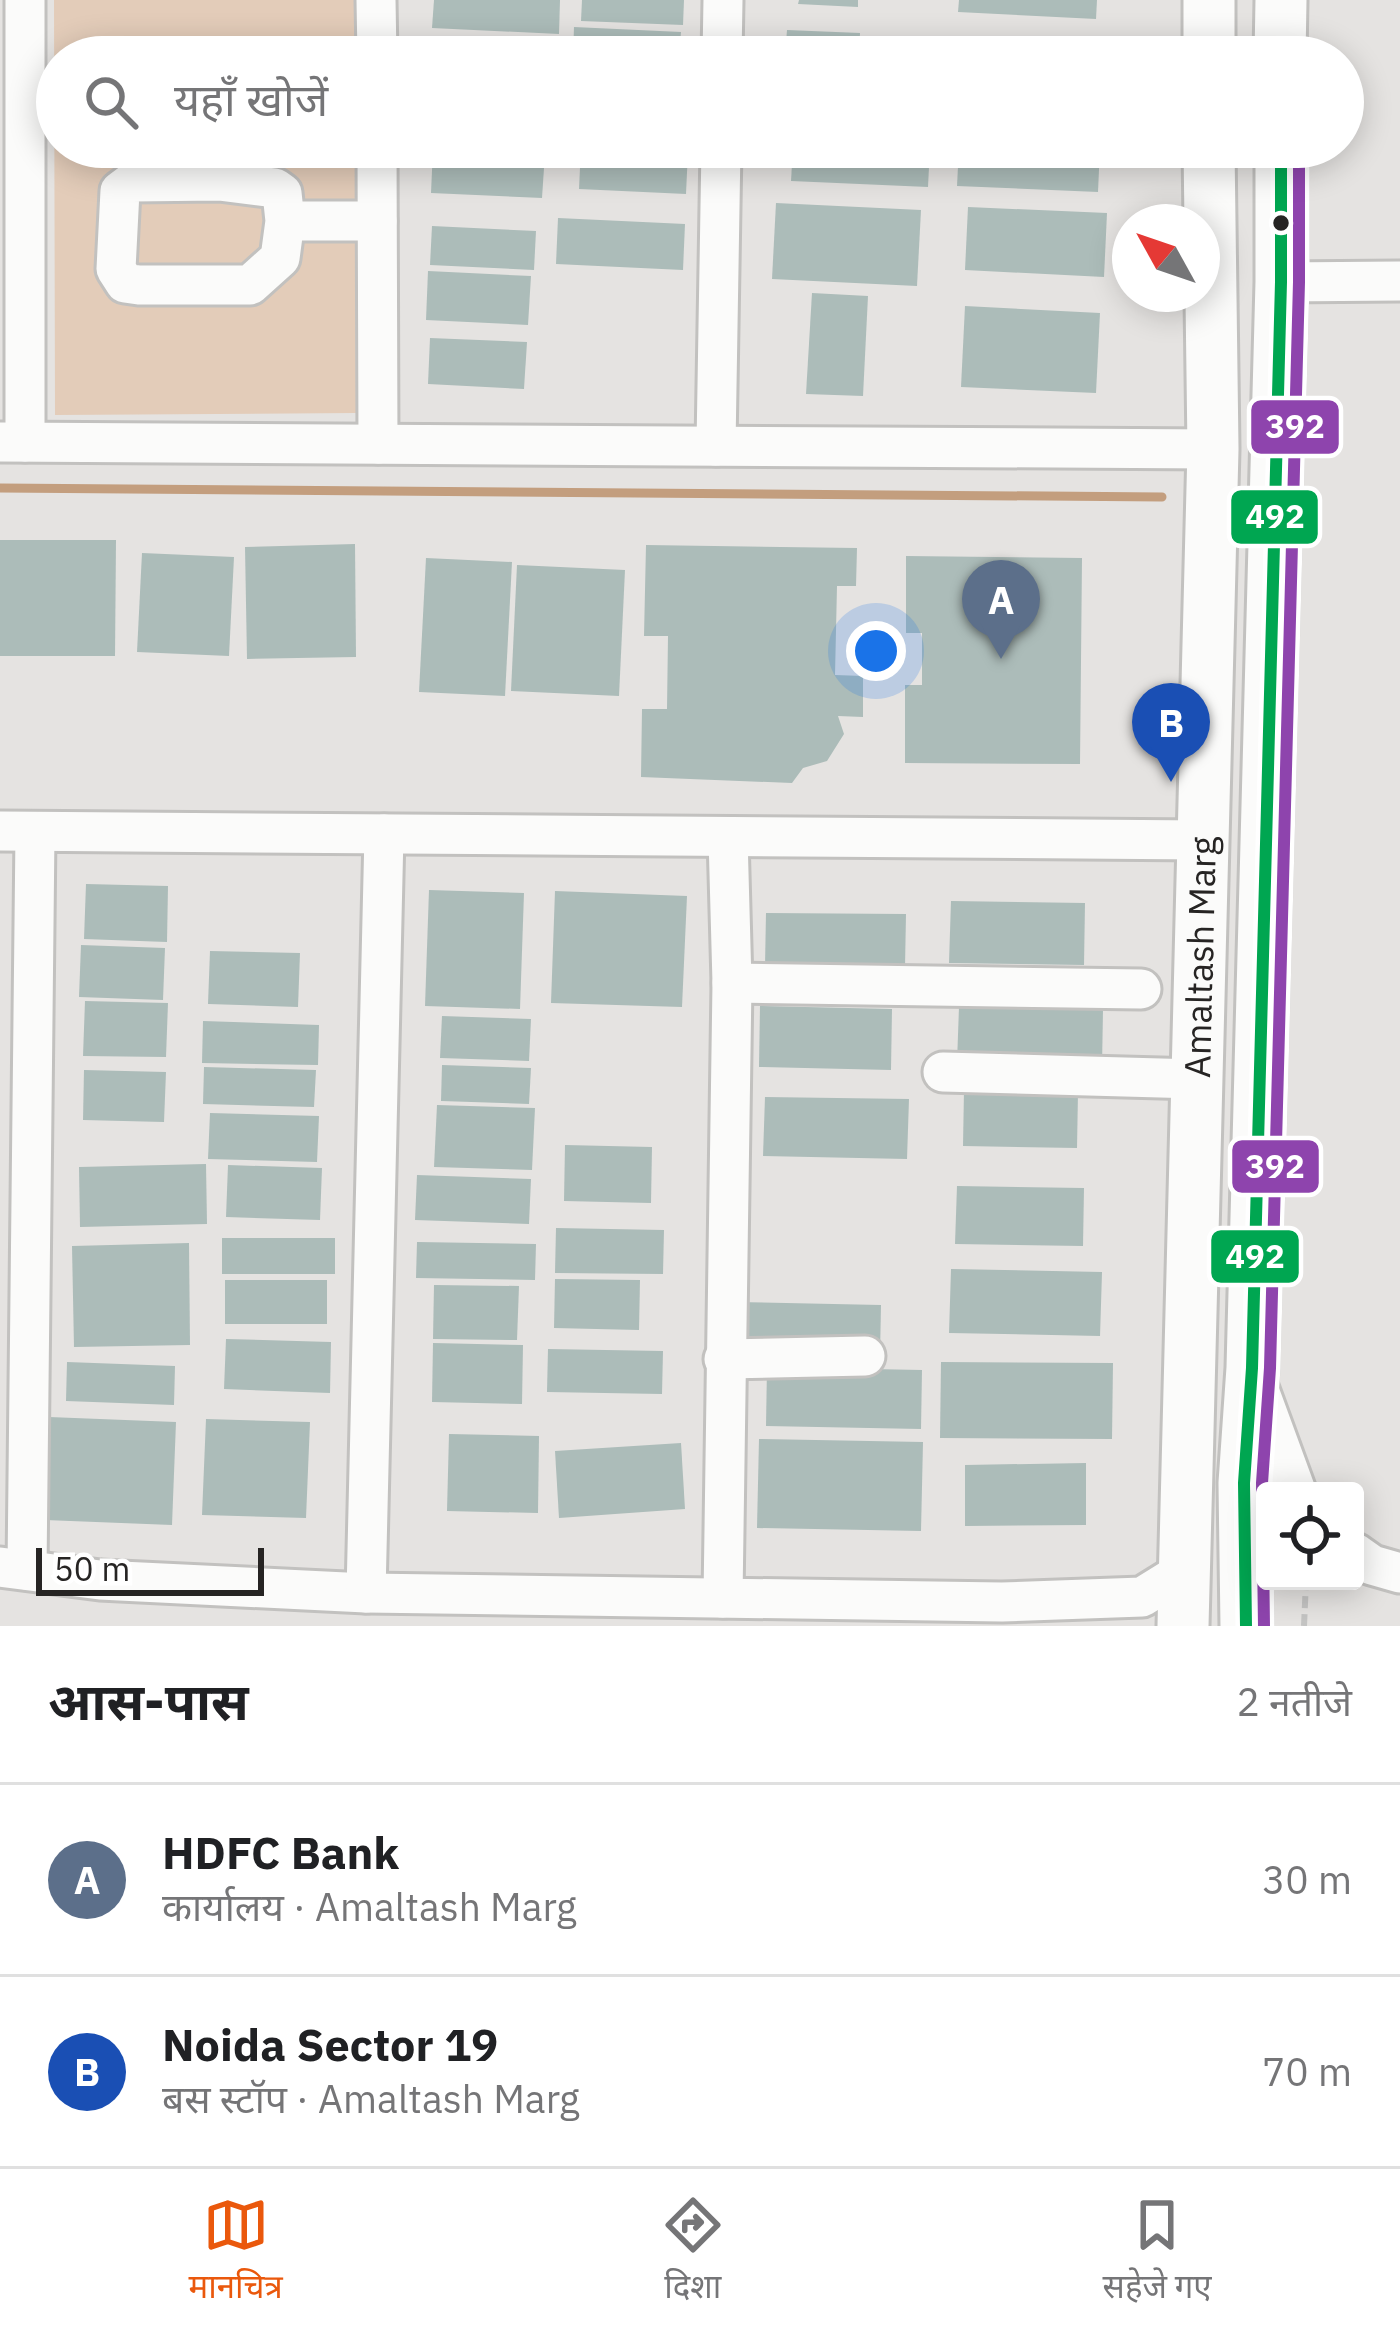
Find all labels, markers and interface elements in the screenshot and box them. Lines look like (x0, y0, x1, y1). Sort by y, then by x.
search box (36, 36, 1364, 168)
icon: search (78, 69, 144, 135)
text: यहाँ खोजें (174, 70, 328, 128)
north arrow (1112, 204, 1220, 312)
unlabelled marker (1270, 212, 1292, 234)
line badge: 392 (1249, 398, 1341, 456)
text: 392 (1265, 404, 1325, 447)
line badge: 492 (1229, 488, 1320, 546)
text: 492 (1245, 494, 1305, 537)
pin: A (962, 560, 1040, 659)
your location (846, 621, 906, 681)
pin: B (1132, 683, 1210, 782)
street label: Amaltash Marg (1173, 836, 1226, 1079)
line badge: 392 (1230, 1138, 1321, 1195)
text: 392 (1245, 1144, 1305, 1187)
line badge: 492 (1209, 1228, 1301, 1285)
text: 492 (1225, 1234, 1285, 1277)
map controls (1256, 1482, 1364, 1590)
button: locate (1256, 1482, 1364, 1590)
scale bar (36, 1542, 264, 1595)
text: 50 m (54, 1547, 130, 1590)
text: आस-पास (48, 1668, 249, 1734)
text: 2 नतीजे (1236, 1676, 1352, 1727)
text: HDFC Bank (162, 1823, 399, 1881)
text: A (74, 1854, 100, 1905)
text: 30 m (1262, 1854, 1352, 1905)
text: कार्यालय · Amaltash Marg (162, 1881, 577, 1932)
text: Noida Sector 19 (162, 2015, 498, 2073)
text: B (74, 2046, 100, 2097)
text: 70 m (1262, 2046, 1352, 2097)
text: बस स्टॉप · Amaltash Marg (162, 2073, 580, 2124)
tab: मानचित्र (188, 2192, 283, 2311)
tab: दिशा (660, 2192, 726, 2311)
tab: सहेजे गए (1103, 2192, 1212, 2311)

